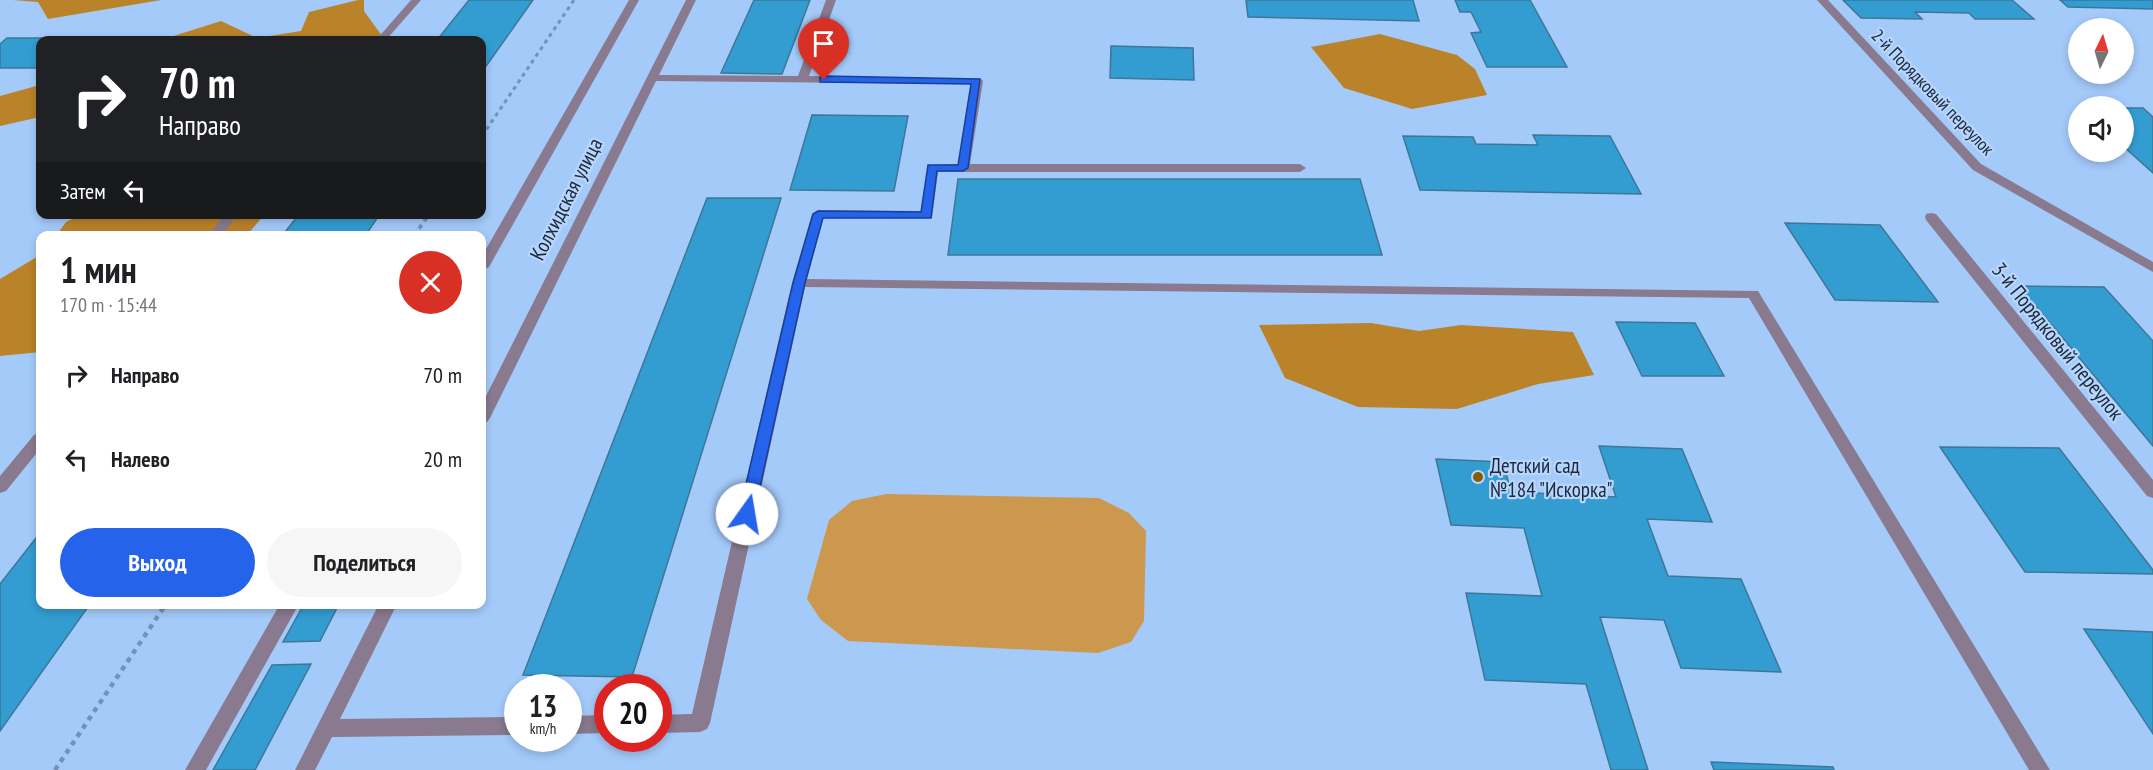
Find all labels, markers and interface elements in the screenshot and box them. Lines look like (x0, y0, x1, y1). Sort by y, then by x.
pin (798, 18, 849, 80)
north arrow (2068, 18, 2134, 84)
map controls (2068, 18, 2134, 162)
street label: 2-й Порядковый переулок (1867, 24, 1999, 160)
icon: arrive (807, 27, 840, 60)
text: 70 m (159, 55, 236, 110)
icon: right (60, 60, 138, 138)
button: sound (2068, 96, 2134, 162)
text: Направо (159, 108, 241, 142)
street label: Колхидская улица (524, 133, 608, 265)
icon: left (118, 174, 151, 207)
text: Затем (60, 177, 106, 205)
text: 1 мин (60, 246, 137, 293)
button: close (399, 251, 462, 314)
street label: 3-й Порядковый переулок (1986, 257, 2130, 425)
text: 170 m · 15:44 (60, 292, 157, 318)
icon: right (60, 359, 93, 392)
text: Направо (111, 361, 179, 389)
text: 70 m (423, 361, 462, 389)
icon: left (60, 443, 93, 476)
text: Налево (111, 445, 170, 473)
text: 20 m (423, 445, 462, 473)
place label: Детский сад №184 "Искорка" (1490, 452, 1613, 503)
marker: Детский сад №184 "Искорка" (1471, 470, 1485, 484)
position arrow (715, 482, 779, 546)
button: Выход (60, 528, 255, 597)
button: Поделиться (267, 528, 462, 597)
speed limit sign: 20 (594, 674, 672, 752)
text: 13 (529, 686, 557, 725)
text: km/h (530, 719, 556, 738)

